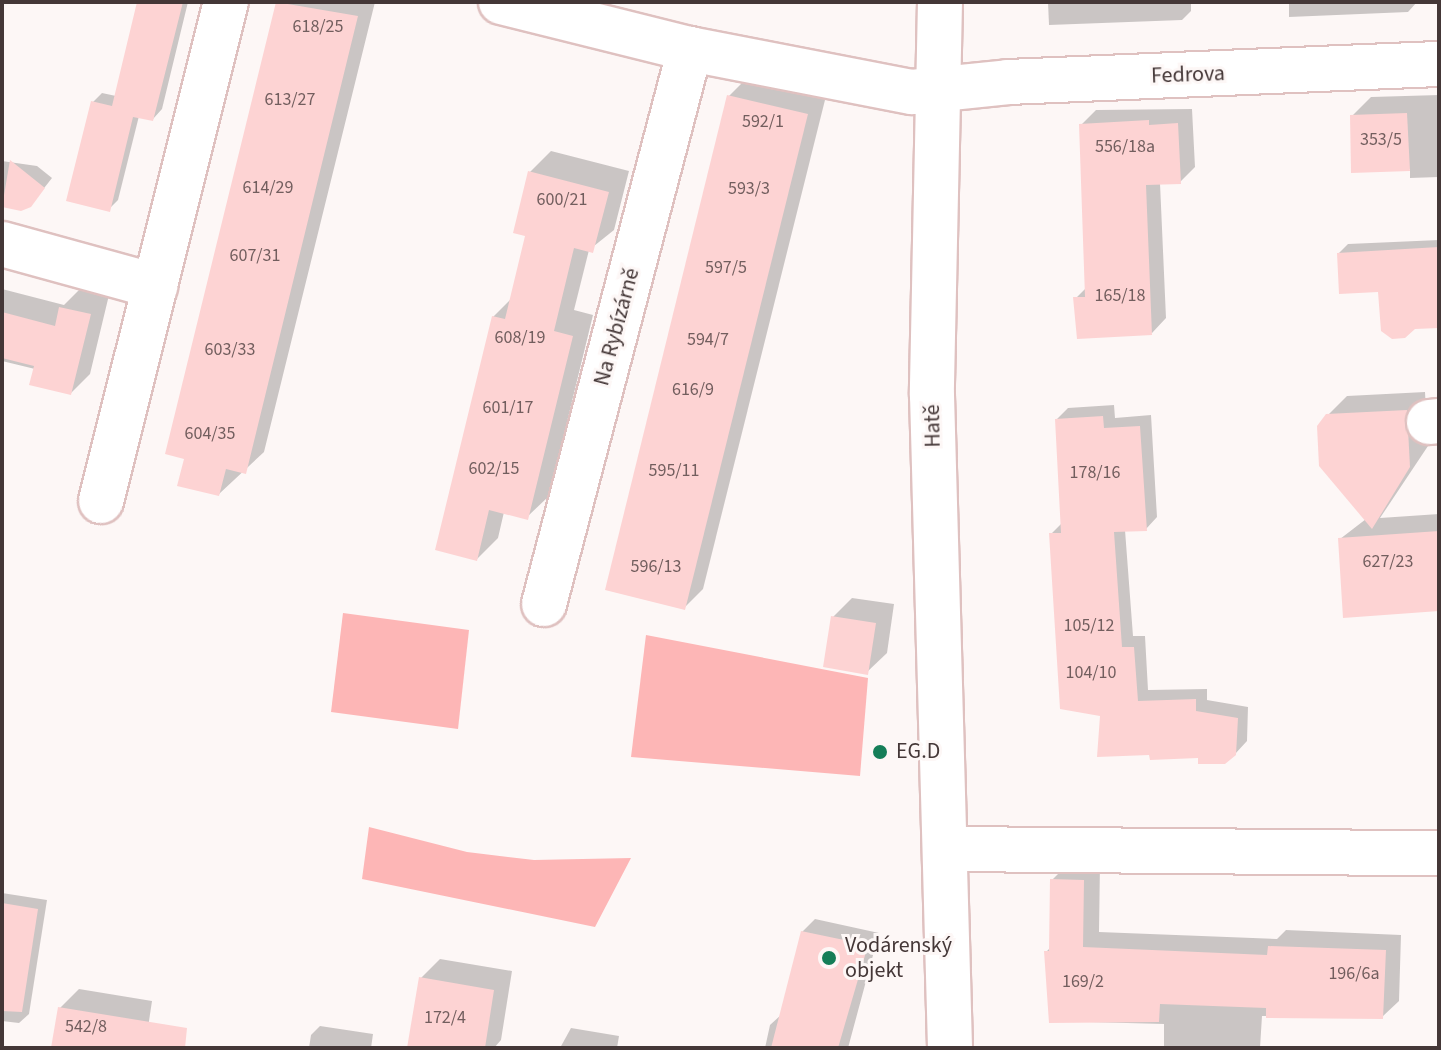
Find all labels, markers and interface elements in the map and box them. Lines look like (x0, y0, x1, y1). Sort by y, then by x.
house number: 618/25 (292, 16, 344, 38)
street label: Fedrova (1151, 61, 1225, 89)
house number: 613/27 (264, 89, 316, 111)
house number: 592/1 (742, 111, 784, 133)
house number: 353/5 (1360, 129, 1402, 151)
house number: 556/18a (1095, 136, 1155, 158)
house number: 614/29 (242, 177, 294, 199)
house number: 593/3 (728, 178, 770, 200)
house number: 600/21 (536, 189, 588, 211)
house number: 607/31 (229, 245, 281, 267)
house number: 597/5 (705, 257, 747, 279)
street label: Na Rybízárně (589, 265, 645, 389)
house number: 165/18 (1094, 285, 1146, 307)
house number: 608/19 (494, 327, 546, 349)
house number: 594/7 (687, 329, 729, 351)
house number: 603/33 (204, 339, 256, 361)
house number: 616/9 (672, 379, 714, 401)
house number: 601/17 (482, 397, 534, 419)
street label: Hatě (919, 404, 947, 448)
house number: 604/35 (184, 423, 236, 445)
house number: 602/15 (468, 458, 520, 480)
house number: 595/11 (648, 460, 700, 482)
house number: 178/16 (1069, 462, 1121, 484)
house number: 627/23 (1362, 551, 1414, 573)
house number: 596/13 (630, 556, 682, 578)
house number: 105/12 (1063, 615, 1115, 637)
house number: 104/10 (1065, 662, 1117, 684)
place label: EG.D (896, 739, 940, 765)
marker: EG.D (871, 743, 889, 761)
place label: Vodárenský objekt (845, 932, 952, 984)
marker: Vodárenský objekt (820, 949, 838, 967)
house number: 196/6a (1328, 963, 1380, 985)
house number: 169/2 (1062, 971, 1104, 993)
house number: 172/4 (424, 1007, 466, 1029)
house number: 542/8 (65, 1016, 107, 1038)

